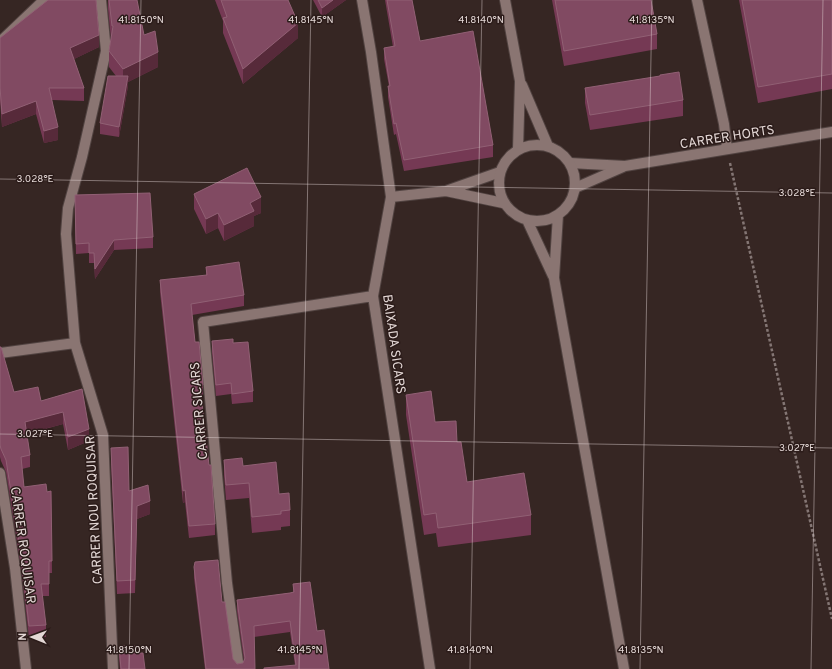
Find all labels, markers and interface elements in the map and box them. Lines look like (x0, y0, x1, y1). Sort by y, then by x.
text: 41.8150°N (118, 14, 164, 27)
text: 41.8145°N (288, 14, 334, 27)
text: 41.8140°N (458, 14, 504, 27)
text: 41.8135°N (629, 14, 675, 27)
street label: CARRER HORTS (679, 123, 776, 153)
text: 3.028°E (17, 173, 53, 186)
text: 3.028°E (779, 187, 815, 200)
street label: BAIXADA SICARS (378, 293, 408, 395)
street label: CARRER SICARS (188, 361, 212, 460)
text: 3.027°E (17, 428, 53, 441)
street label: CARRER NOU ROQUISAR (83, 435, 107, 585)
text: 3.027°E (779, 442, 815, 455)
street label: CARRER ROQUISAR (6, 486, 38, 605)
north arrow (12, 617, 52, 657)
text: N (16, 633, 30, 641)
text: 41.8150°N (106, 644, 152, 657)
text: 41.8145°N (277, 644, 323, 657)
text: 41.8140°N (447, 644, 493, 657)
text: 41.8135°N (618, 644, 664, 657)

